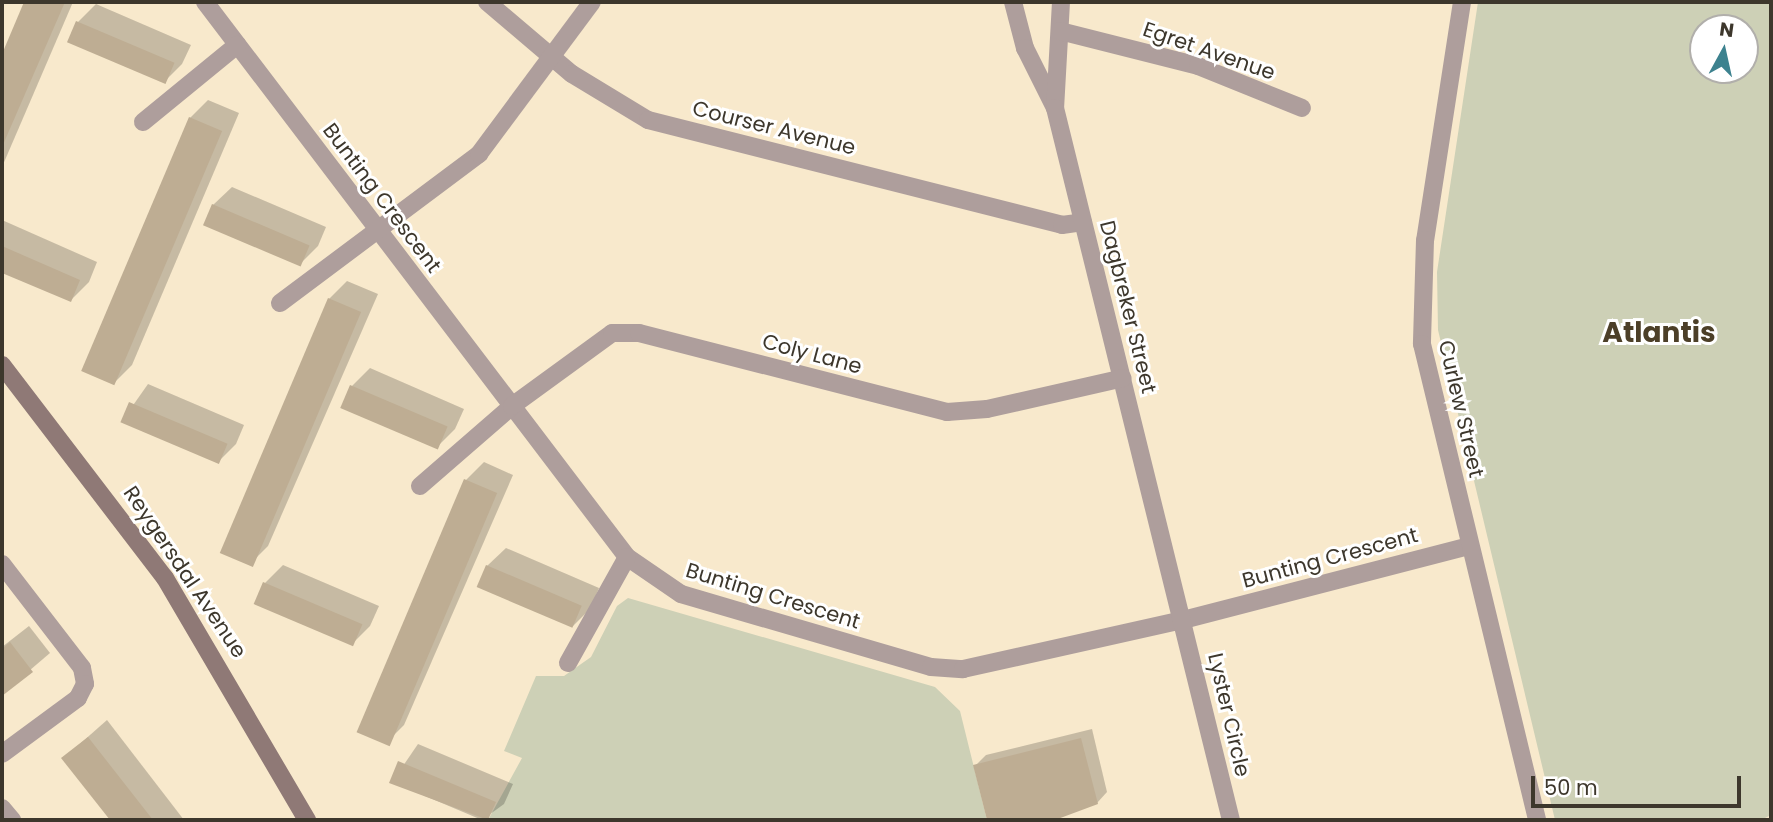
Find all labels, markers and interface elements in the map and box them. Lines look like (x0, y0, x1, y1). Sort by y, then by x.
north arrow (1689, 14, 1759, 84)
text: N (1718, 15, 1736, 44)
street label: Egret Avenue (1140, 17, 1278, 85)
street label: Courser Avenue (690, 96, 858, 160)
street label: Bunting Crescent (318, 118, 446, 278)
street label: Dagbreker Street (1094, 218, 1162, 396)
district label: Atlantis (1602, 316, 1716, 350)
street label: Coly Lane (759, 329, 865, 379)
street label: Curlew Street (1433, 338, 1489, 480)
street label: Reygersdal Avenue (118, 481, 252, 663)
street label: Bunting Crescent (1239, 522, 1421, 594)
street label: Bunting Crescent (683, 558, 863, 634)
street label: Lyster Circle (1203, 651, 1255, 779)
scale bar (1535, 762, 1745, 806)
text: 50 m (1544, 773, 1598, 802)

